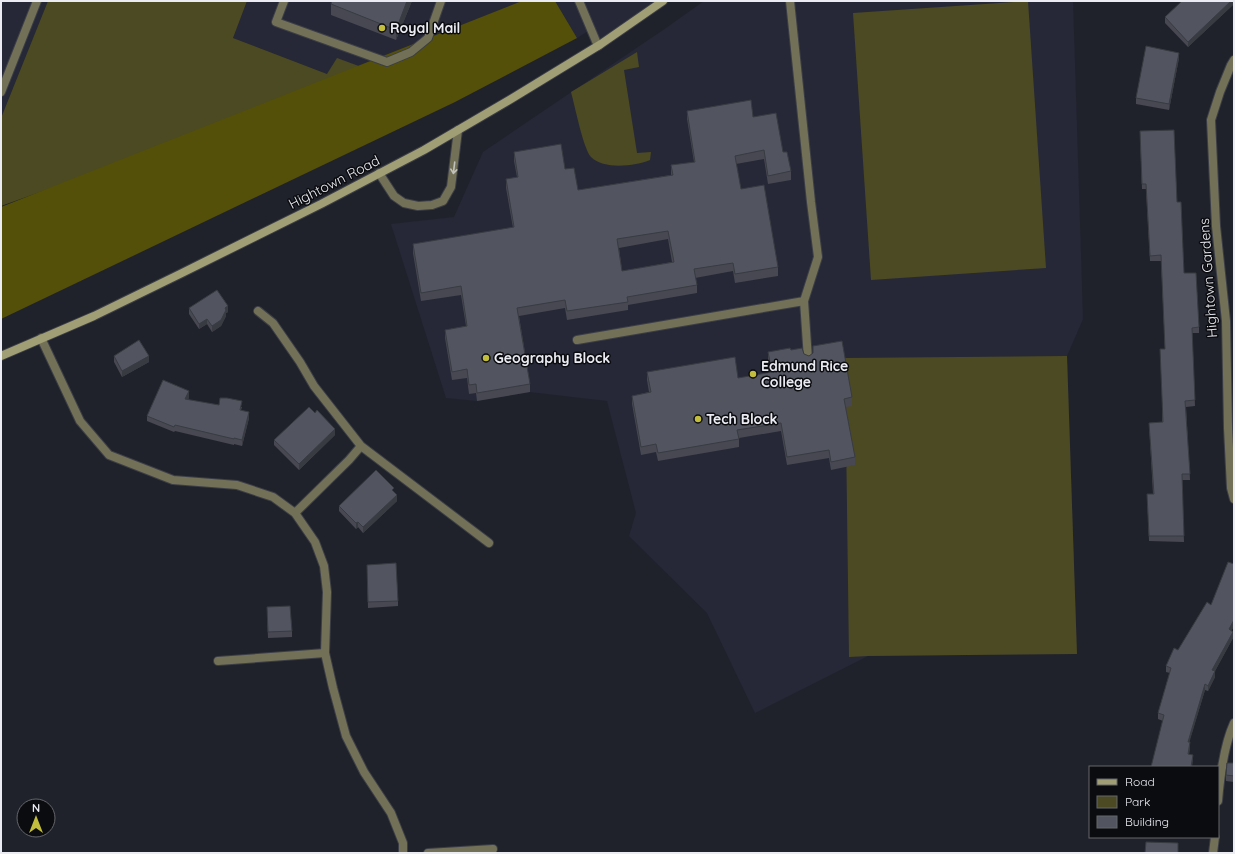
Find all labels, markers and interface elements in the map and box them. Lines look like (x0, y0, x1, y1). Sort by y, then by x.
place label: Royal Mail (390, 19, 460, 37)
marker: Royal Mail (377, 23, 387, 33)
street label: Hightown Road (285, 151, 383, 213)
one-way arrow (450, 162, 457, 175)
street label: Hightown Gardens (1195, 218, 1221, 338)
place label: Geography Block (494, 349, 610, 367)
marker: Geography Block (481, 353, 491, 363)
place label: Edmund Rice College (761, 357, 848, 391)
marker: Edmund Rice College (748, 369, 758, 379)
place label: Tech Block (706, 410, 778, 428)
marker: Tech Block (693, 414, 703, 424)
legend (1089, 766, 1219, 838)
text: Road (1125, 774, 1155, 789)
text: Park (1125, 794, 1150, 809)
north arrow (16, 798, 56, 838)
text: N (32, 801, 40, 815)
text: Building (1125, 814, 1169, 829)

